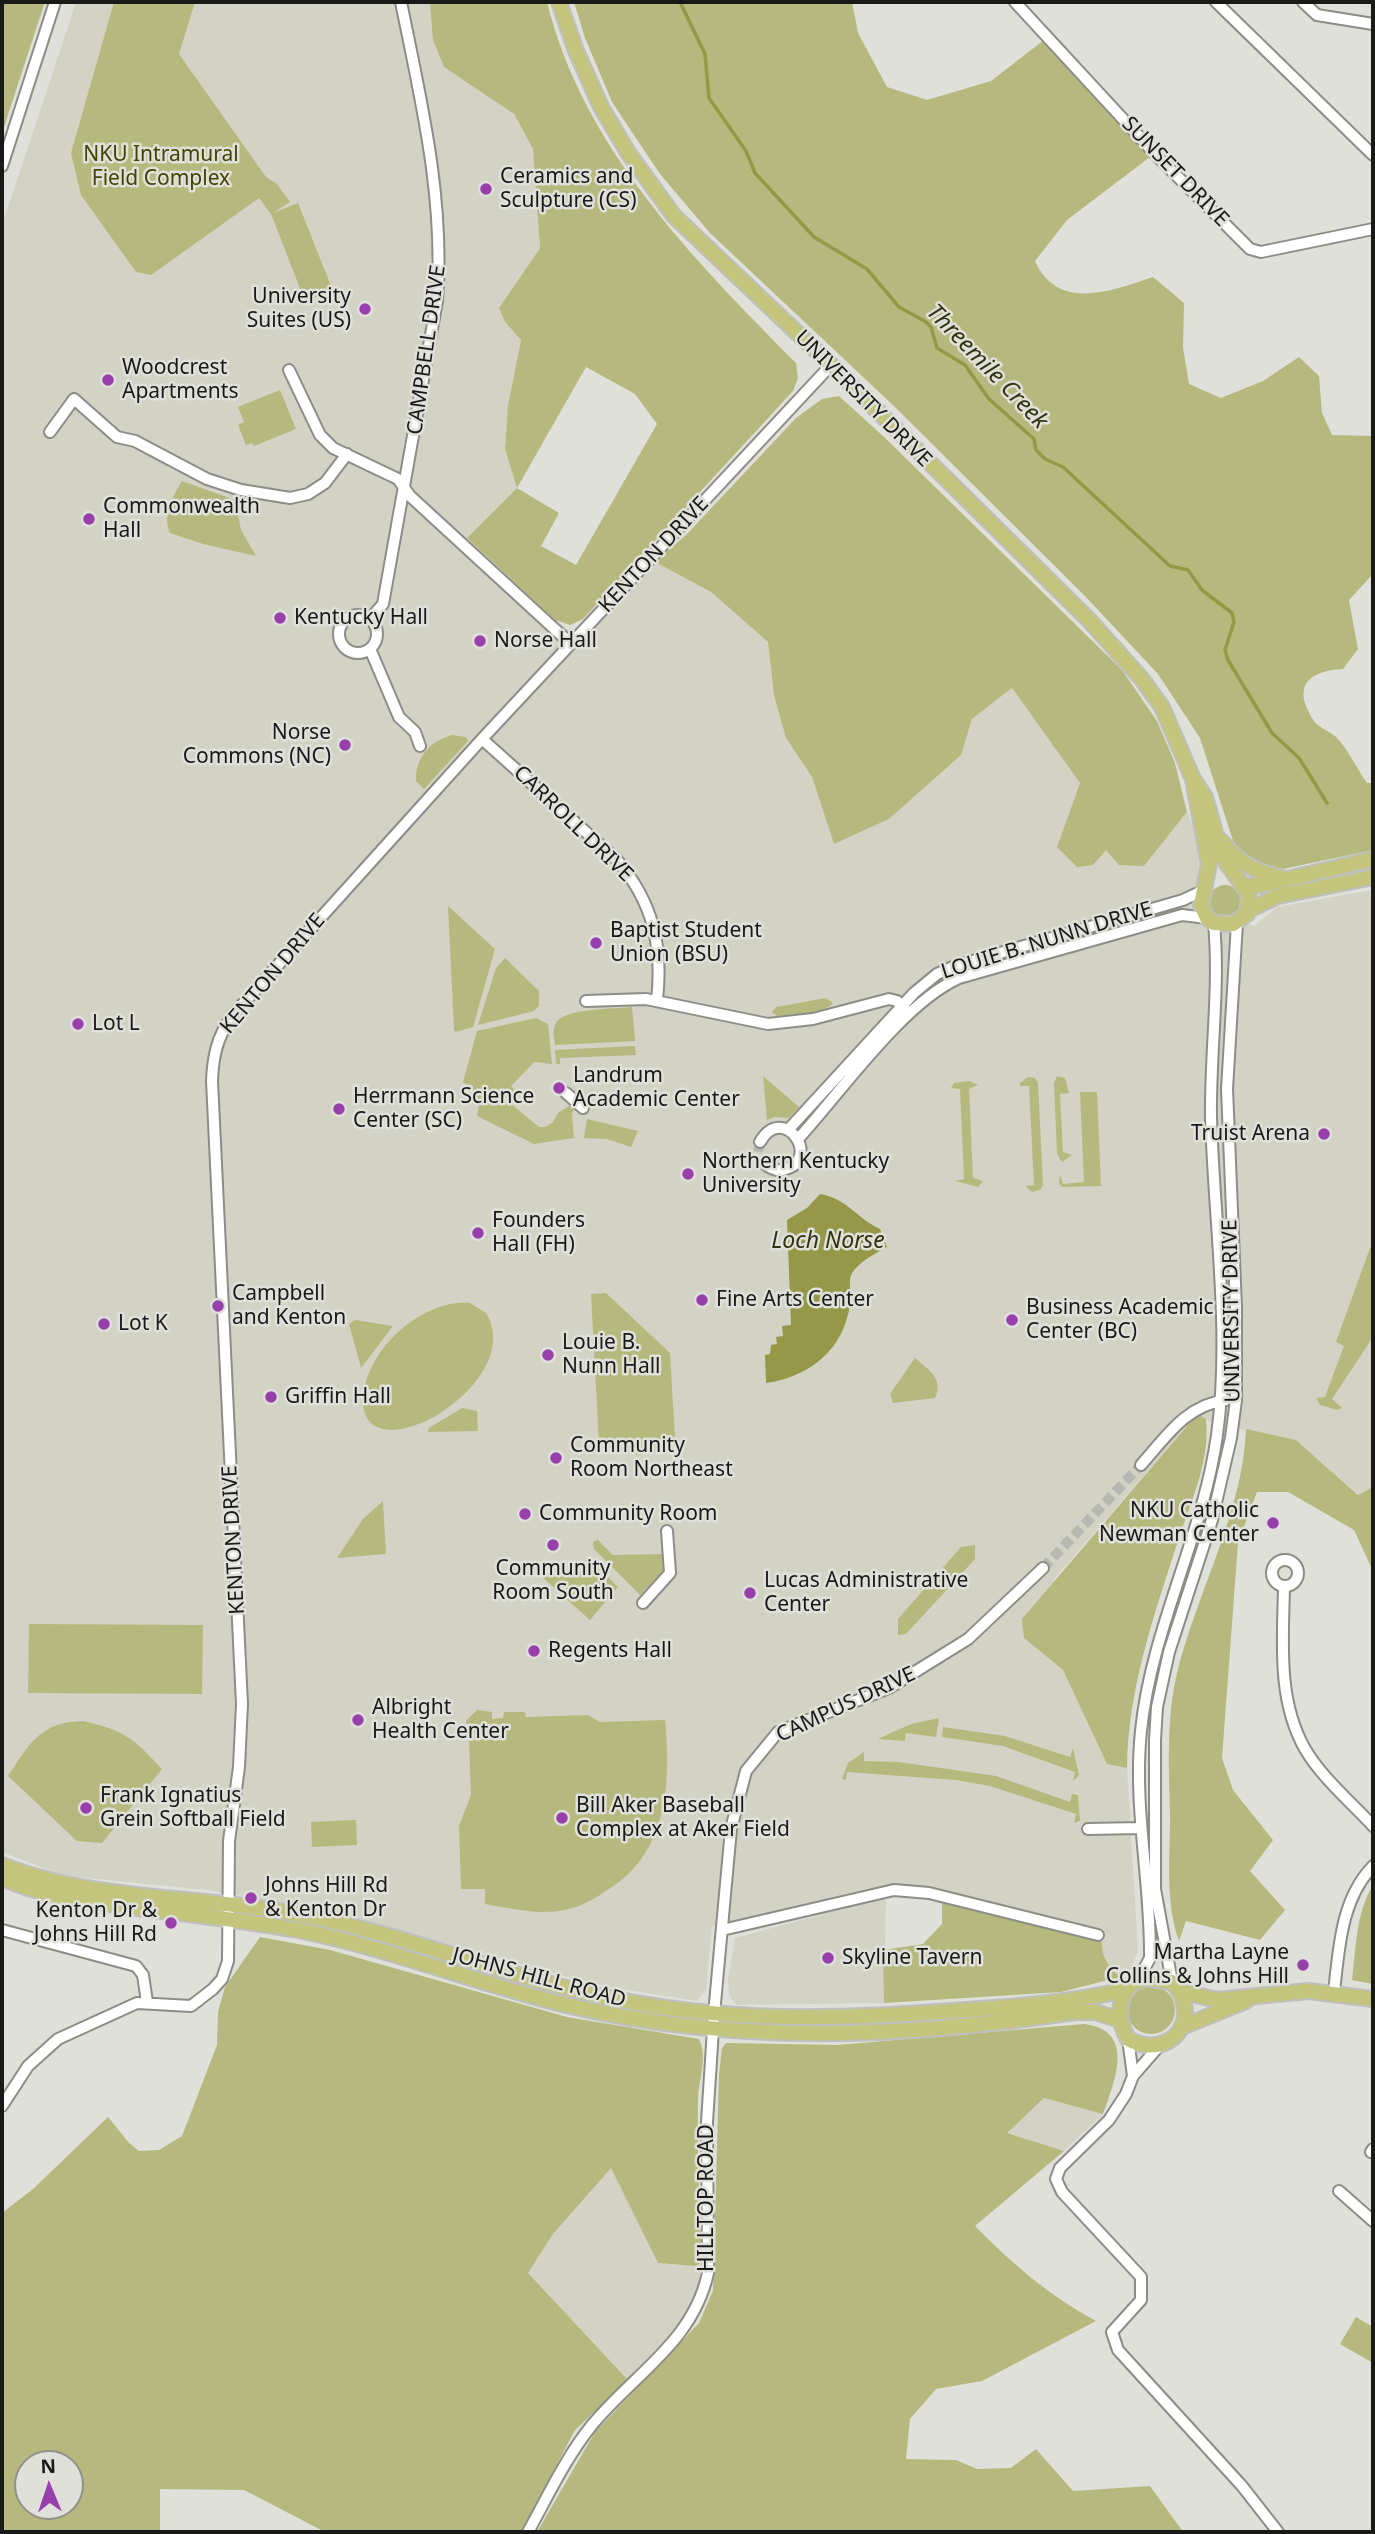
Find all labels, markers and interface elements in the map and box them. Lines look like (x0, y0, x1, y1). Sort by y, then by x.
street label: SUNSET DRIVE (1116, 112, 1234, 232)
park label: NKU Intramural Field Complex (83, 142, 239, 192)
place label: Ceramics and Sculpture (CS) (500, 164, 636, 214)
marker: Ceramics and Sculpture (CS) (478, 181, 494, 197)
street label: CAMPBELL DRIVE (403, 264, 451, 436)
place label: University Suites (US) (247, 284, 351, 334)
water label: Threemile Creek (921, 299, 1053, 435)
marker: University Suites (US) (357, 301, 373, 317)
street label: UNIVERSITY DRIVE (789, 325, 937, 473)
place label: Woodcrest Apartments (122, 355, 238, 405)
marker: Woodcrest Apartments (100, 372, 116, 388)
street label: KENTON DRIVE (594, 492, 714, 618)
place label: Commonwealth Hall (103, 494, 260, 544)
marker: Commonwealth Hall (81, 511, 97, 527)
place label: Kentucky Hall (294, 605, 428, 631)
marker: Kentucky Hall (272, 610, 288, 626)
place label: Norse Hall (494, 628, 597, 654)
marker: Norse Hall (472, 633, 488, 649)
place label: Norse Commons (NC) (183, 720, 331, 770)
marker: Norse Commons (NC) (337, 737, 353, 753)
street label: CARROLL DRIVE (508, 761, 638, 887)
street label: LOUIE B. NUNN DRIVE (938, 897, 1156, 985)
street label: KENTON DRIVE (215, 909, 331, 1039)
place label: Baptist Student Union (BSU) (610, 918, 762, 968)
marker: Baptist Student Union (BSU) (588, 935, 604, 951)
place label: Lot L (92, 1011, 140, 1037)
marker: Lot L (70, 1016, 86, 1032)
place label: Landrum Academic Center (573, 1063, 740, 1113)
marker: Landrum Academic Center (551, 1080, 567, 1096)
place label: Herrmann Science Center (SC) (353, 1084, 534, 1134)
marker: Herrmann Science Center (SC) (331, 1101, 347, 1117)
place label: Truist Arena (1191, 1121, 1310, 1147)
marker: Truist Arena (1316, 1126, 1332, 1142)
place label: Northern Kentucky University (702, 1149, 889, 1199)
marker: Northern Kentucky University (680, 1166, 696, 1182)
place label: Founders Hall (FH) (492, 1208, 585, 1258)
street label: UNIVERSITY DRIVE (1218, 1219, 1246, 1403)
marker: Founders Hall (FH) (470, 1225, 486, 1241)
water label: Loch Norse (771, 1227, 885, 1255)
place label: Campbell and Kenton (232, 1281, 346, 1331)
place label: Fine Arts Center (716, 1287, 874, 1313)
marker: Fine Arts Center (694, 1292, 710, 1308)
place label: Business Academic Center (BC) (1026, 1295, 1214, 1345)
marker: Campbell and Kenton (210, 1298, 226, 1314)
place label: Lot K (118, 1311, 168, 1337)
marker: Business Academic Center (BC) (1004, 1312, 1020, 1328)
marker: Lot K (96, 1316, 112, 1332)
place label: Louie B. Nunn Hall (562, 1330, 661, 1380)
marker: Louie B. Nunn Hall (540, 1347, 556, 1363)
place label: Griffin Hall (285, 1384, 391, 1410)
marker: Griffin Hall (263, 1389, 279, 1405)
place label: Community Room Northeast (570, 1433, 733, 1483)
marker: Community Room Northeast (548, 1450, 564, 1466)
street label: KENTON DRIVE (218, 1465, 250, 1615)
place label: NKU Catholic Newman Center (1099, 1498, 1259, 1548)
place label: Community Room (539, 1501, 717, 1527)
marker: Community Room (517, 1506, 533, 1522)
marker: NKU Catholic Newman Center (1265, 1515, 1281, 1531)
marker: Community Room South (545, 1537, 561, 1553)
place label: Community Room South (492, 1556, 614, 1606)
place label: Lucas Administrative Center (764, 1568, 968, 1618)
marker: Lucas Administrative Center (742, 1585, 758, 1601)
place label: Regents Hall (548, 1638, 672, 1664)
marker: Regents Hall (526, 1643, 542, 1659)
street label: CAMPUS DRIVE (772, 1662, 920, 1748)
place label: Albright Health Center (372, 1695, 509, 1745)
marker: Albright Health Center (350, 1712, 366, 1728)
place label: Frank Ignatius Grein Softball Field (100, 1783, 286, 1833)
place label: Bill Aker Baseball Complex at Aker Field (576, 1793, 790, 1843)
marker: Frank Ignatius Grein Softball Field (78, 1800, 94, 1816)
marker: Bill Aker Baseball Complex at Aker Field (554, 1810, 570, 1826)
place label: Johns Hill Rd & Kenton Dr (265, 1873, 388, 1923)
marker: Johns Hill Rd & Kenton Dr (243, 1890, 259, 1906)
place label: Kenton Dr & Johns Hill Rd (34, 1898, 157, 1948)
marker: Kenton Dr & Johns Hill Rd (163, 1915, 179, 1931)
place label: Martha Layne Collins & Johns Hill (1106, 1940, 1289, 1990)
street label: JOHNS HILL ROAD (449, 1943, 629, 2013)
place label: Skyline Tavern (842, 1945, 983, 1971)
marker: Skyline Tavern (820, 1950, 836, 1966)
marker: Martha Layne Collins & Johns Hill (1295, 1957, 1311, 1973)
street label: HILLTOP ROAD (694, 2124, 720, 2272)
north arrow (14, 2450, 84, 2520)
text: N (40, 2453, 57, 2479)

